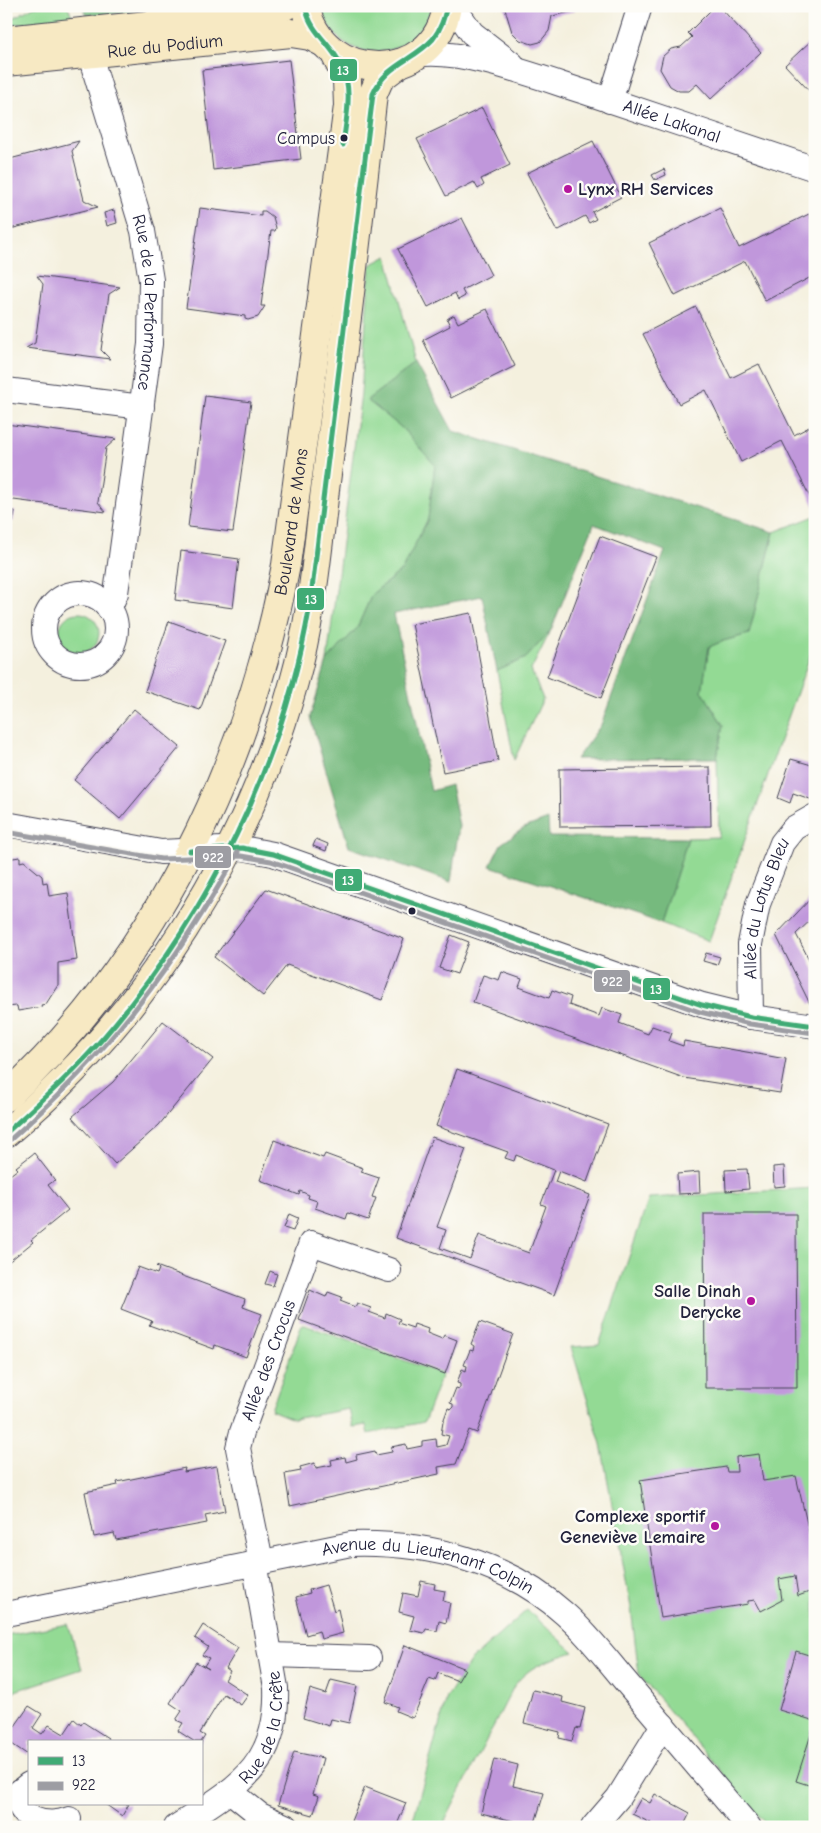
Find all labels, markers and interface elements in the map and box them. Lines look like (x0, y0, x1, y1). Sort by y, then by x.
street label: Rue du Podium (106, 30, 224, 63)
line badge: 13 (329, 58, 358, 82)
text: 13 (337, 62, 349, 79)
street label: Allée Lakanal (621, 95, 723, 148)
place label: Campus (277, 129, 335, 148)
marker: Campus (339, 133, 349, 143)
place label: Lynx RH Services (578, 179, 713, 200)
marker: Lynx RH Services (562, 183, 574, 195)
street label: Rue de la Performance (128, 212, 161, 392)
street label: Boulevard de Mons (270, 447, 313, 597)
line badge: 13 (296, 587, 325, 611)
text: 13 (305, 591, 317, 608)
street label: Allée du Lotus Bleu (740, 833, 794, 979)
line badge: 922 (194, 845, 232, 869)
text: 922 (202, 849, 224, 866)
line badge: 13 (334, 868, 363, 892)
text: 13 (342, 872, 354, 889)
unlabelled marker (407, 906, 417, 916)
line badge: 922 (593, 969, 631, 993)
text: 922 (601, 973, 623, 990)
line badge: 13 (642, 977, 671, 1001)
text: 13 (650, 981, 662, 998)
place label: Salle Dinah Derycke (654, 1281, 741, 1323)
marker: Salle Dinah Derycke (745, 1295, 757, 1307)
street label: Allée des Crocus (237, 1297, 300, 1424)
place label: Complexe sportif Geneviève Lemaire (560, 1506, 706, 1548)
marker: Complexe sportif Geneviève Lemaire (709, 1520, 721, 1532)
street label: Avenue du Lieutenant Colpin (320, 1534, 538, 1599)
street label: Rue de la Crête (235, 1669, 287, 1788)
legend (28, 1740, 202, 1806)
text: 13 (72, 1752, 86, 1770)
text: 922 (72, 1776, 96, 1794)

